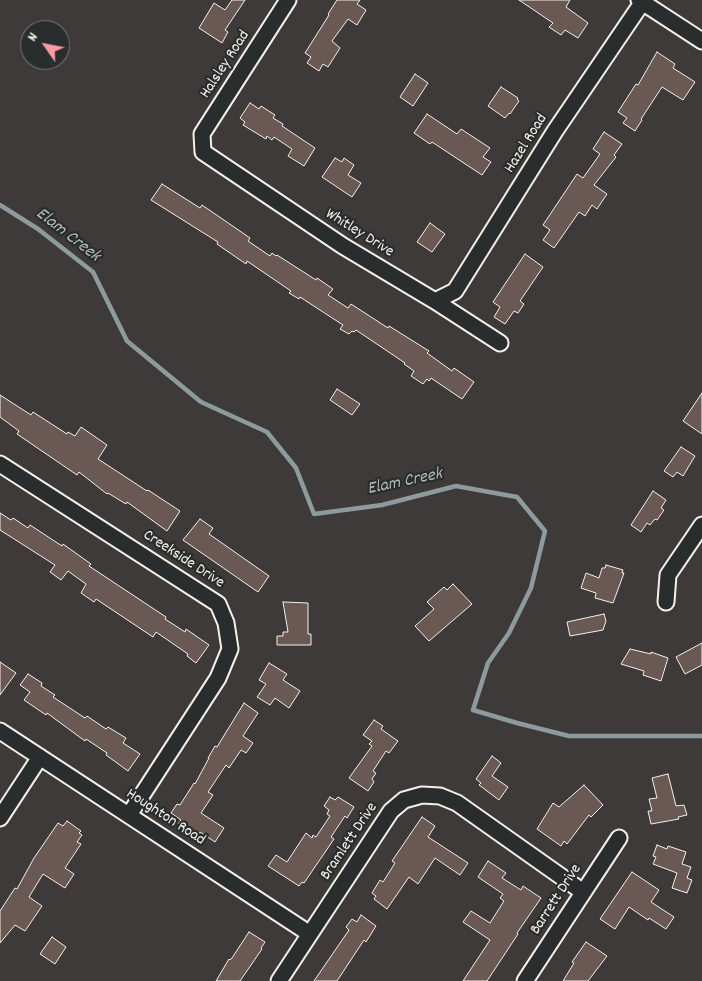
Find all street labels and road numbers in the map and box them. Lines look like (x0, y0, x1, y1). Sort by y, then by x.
street label: Halsley Road (197, 27, 255, 103)
street label: Hazel Road (501, 111, 553, 177)
street label: Whitley Drive (321, 205, 397, 263)
street label: Creekside Drive (139, 527, 227, 593)
street label: Houghton Road (122, 785, 208, 851)
street label: Bramlett Drive (317, 800, 383, 884)
street label: Barrett Drive (527, 861, 587, 939)

